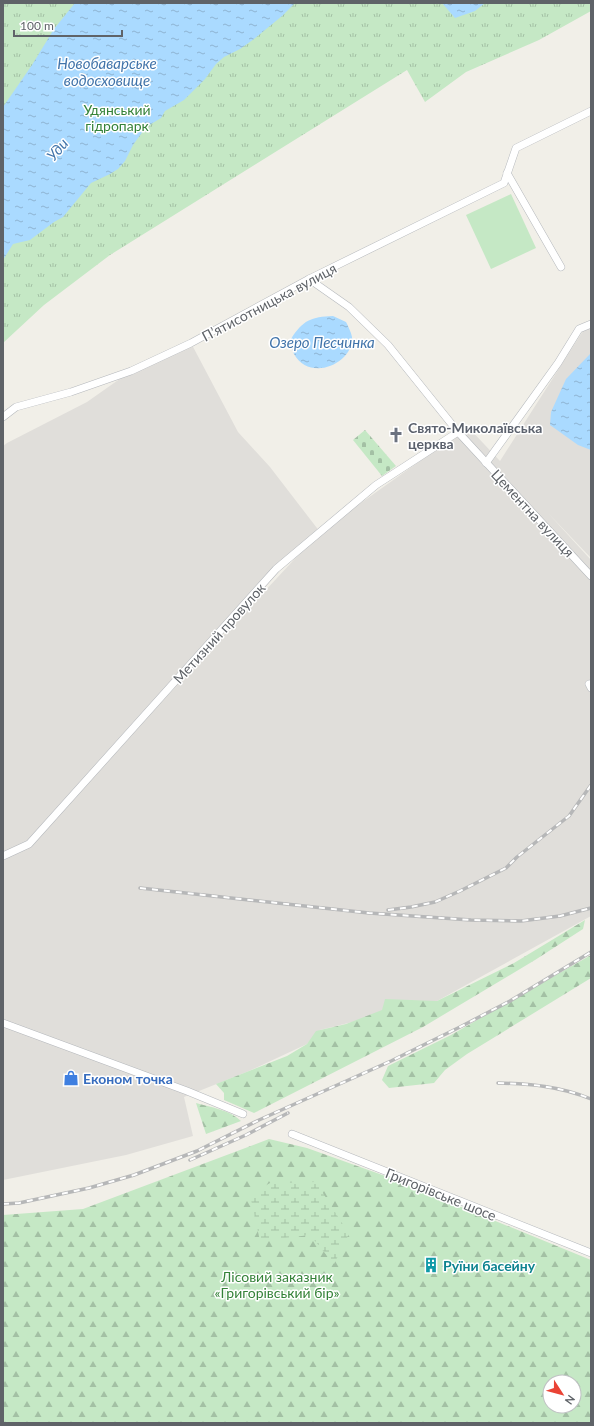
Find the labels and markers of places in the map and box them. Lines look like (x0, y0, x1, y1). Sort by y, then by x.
place label: Свято-Миколаївська церква (408, 419, 542, 452)
church icon: Свято-Миколаївська церква (387, 426, 405, 444)
shop icon: Економ точка (62, 1069, 80, 1087)
place label: Економ точка (83, 1070, 173, 1087)
building icon: Руїни басейну (422, 1256, 440, 1274)
place label: Руїни басейну (443, 1257, 536, 1274)

